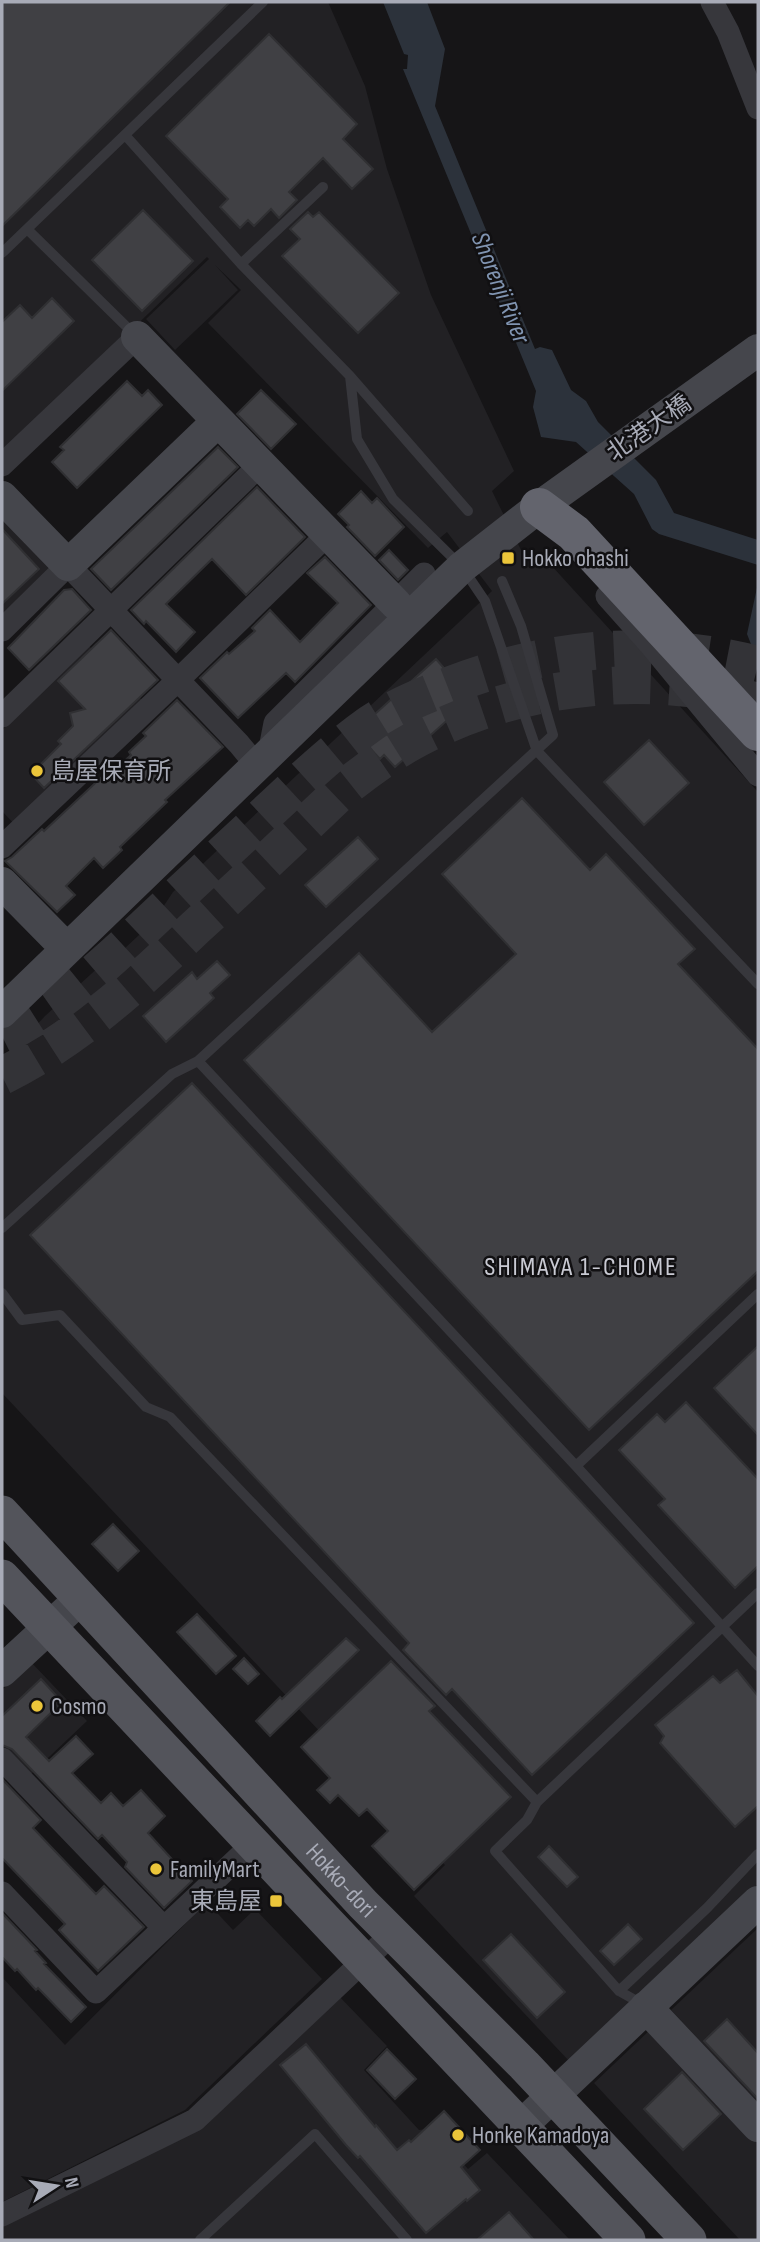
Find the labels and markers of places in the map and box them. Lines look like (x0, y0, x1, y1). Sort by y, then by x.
place label: Hokko ohashi (522, 544, 629, 573)
marker: Hokko ohashi (500, 550, 516, 566)
place label: 島屋保育所 (51, 757, 171, 786)
marker: 島屋保育所 (29, 763, 45, 779)
place label: Cosmo (51, 1692, 106, 1721)
marker: Cosmo (29, 1698, 45, 1714)
place label: FamilyMart (170, 1855, 260, 1884)
marker: FamilyMart (148, 1861, 164, 1877)
place label: 東島屋 (190, 1887, 262, 1916)
marker: 東島屋 (268, 1893, 284, 1909)
place label: Honke Kamadoya (472, 2121, 609, 2150)
marker: Honke Kamadoya (450, 2127, 466, 2143)

